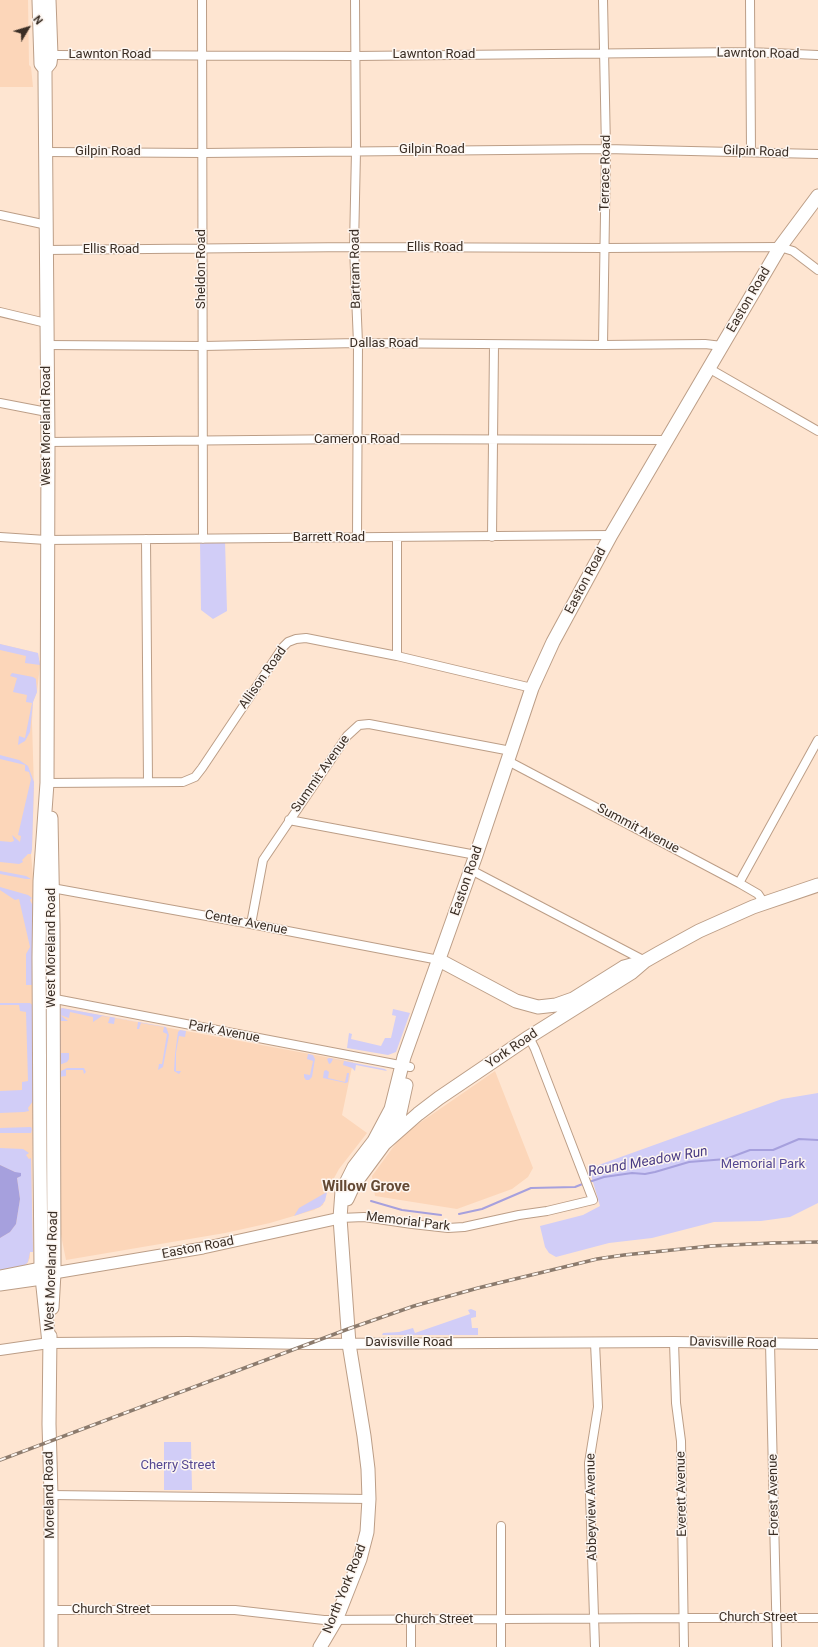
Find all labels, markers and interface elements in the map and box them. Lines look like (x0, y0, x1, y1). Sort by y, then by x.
north arrow (8, 8, 48, 48)
text: N (30, 13, 45, 27)
street label: Lawnton Road (716, 45, 800, 63)
street label: Lawnton Road (69, 47, 151, 63)
street label: Lawnton Road (393, 47, 475, 63)
street label: Terrace Road (598, 135, 614, 211)
street label: Gilpin Road (399, 142, 465, 158)
street label: Gilpin Road (723, 143, 789, 161)
street label: Gilpin Road (75, 144, 141, 160)
street label: Sheldon Road (194, 229, 210, 309)
street label: Bartram Road (348, 229, 364, 309)
street label: Ellis Road (407, 240, 463, 256)
street label: Ellis Road (83, 242, 139, 258)
street label: Easton Road (724, 265, 774, 335)
street label: Dallas Road (350, 336, 418, 352)
street label: West Moreland Road (39, 366, 55, 486)
street label: Cameron Road (314, 432, 400, 448)
street label: Barrett Road (293, 530, 365, 546)
street label: Easton Road (562, 545, 610, 617)
street label: Allison Road (236, 644, 290, 712)
street label: Summit Avenue (289, 732, 353, 816)
street label: Summit Avenue (594, 801, 682, 857)
street label: Easton Road (448, 844, 486, 918)
street label: West Moreland Road (44, 888, 60, 1008)
street label: Center Avenue (203, 907, 289, 939)
street label: Park Avenue (187, 1017, 261, 1047)
street label: York Road (483, 1026, 541, 1072)
water label: Round Meadow Run (587, 1143, 709, 1181)
park label: Memorial Park (721, 1157, 805, 1173)
district label: Willow Grove (322, 1178, 410, 1196)
street label: Memorial Park (365, 1209, 451, 1235)
street label: West Moreland Road (42, 1211, 62, 1331)
street label: Easton Road (161, 1233, 235, 1263)
street label: Davisville Road (689, 1334, 777, 1352)
street label: Davisville Road (365, 1335, 453, 1351)
street label: Moreland Road (41, 1451, 59, 1539)
street label: Everett Avenue (673, 1451, 691, 1537)
street label: Abbeyview Avenue (583, 1453, 601, 1561)
street label: Forest Avenue (765, 1454, 783, 1536)
park label: Cherry Street (140, 1458, 216, 1474)
street label: North York Road (320, 1542, 370, 1636)
street label: Church Street (72, 1602, 150, 1618)
street label: Church Street (719, 1610, 797, 1626)
street label: Church Street (395, 1612, 473, 1628)

